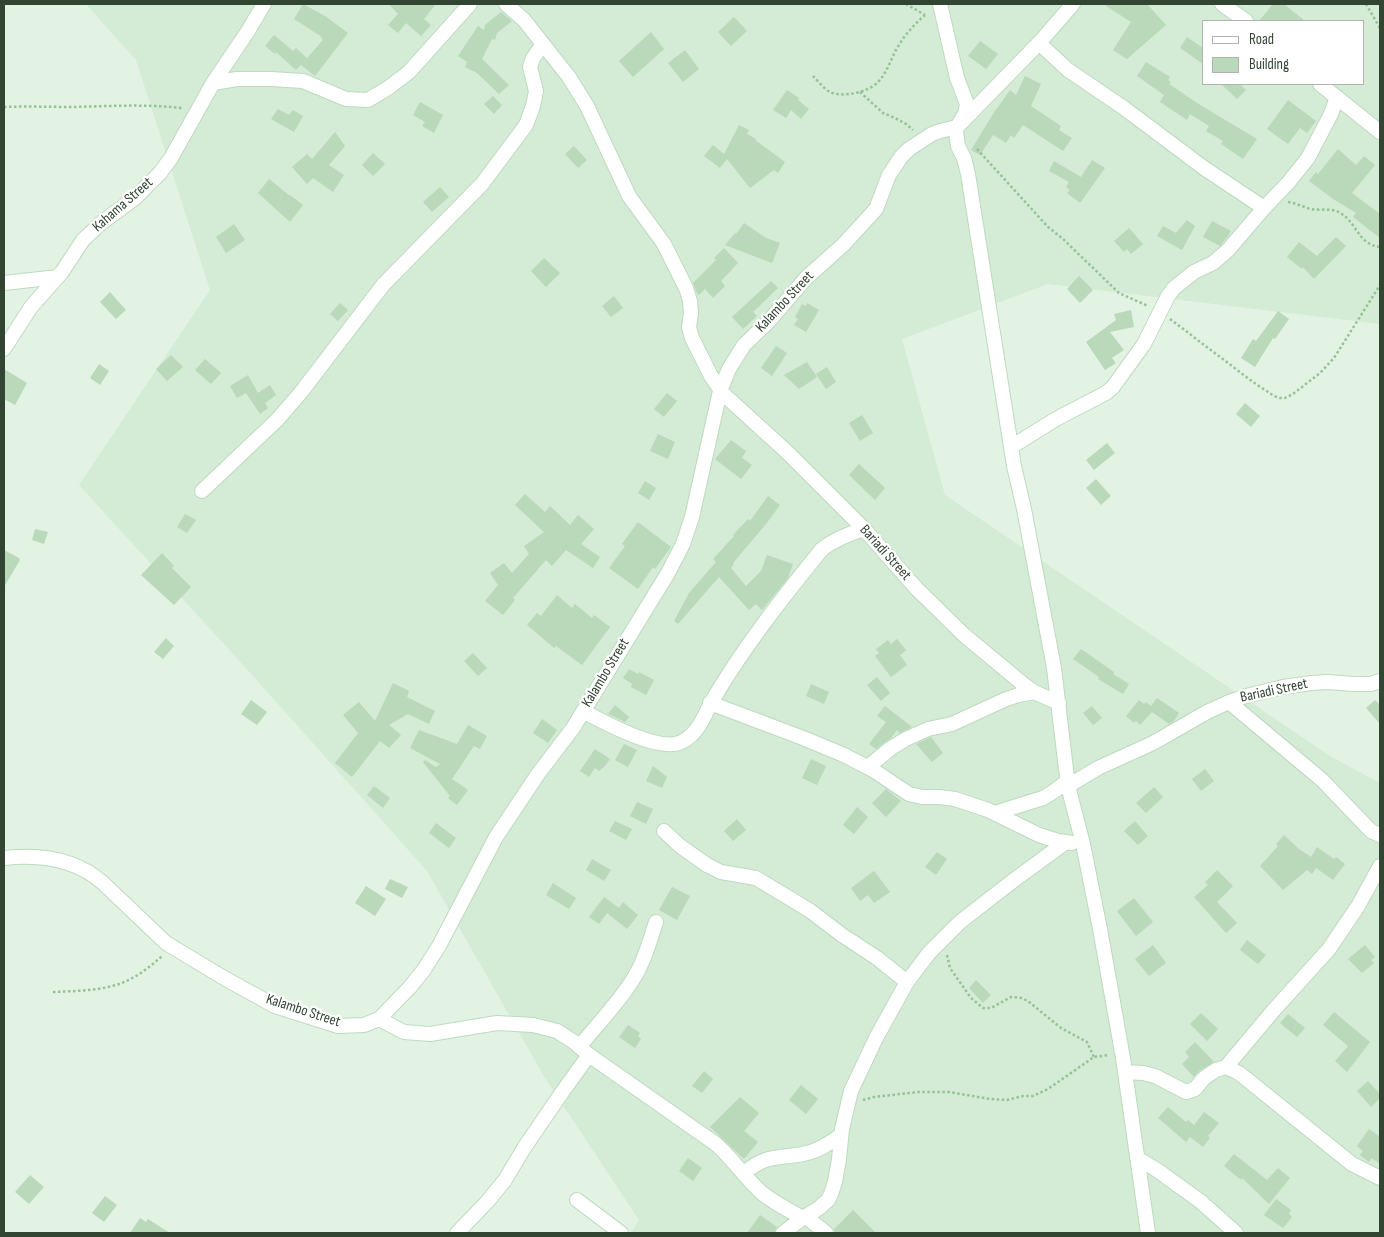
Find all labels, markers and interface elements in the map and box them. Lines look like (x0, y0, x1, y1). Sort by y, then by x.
legend (1202, 20, 1364, 85)
text: Road (1249, 30, 1274, 49)
text: Building (1249, 55, 1289, 74)
street label: Kahama Street (89, 174, 157, 236)
street label: Kalambo Street (752, 268, 818, 336)
street label: Bariadi Street (855, 522, 915, 584)
street label: Kalambo Street (578, 635, 634, 711)
street label: Bariadi Street (1239, 675, 1309, 707)
street label: Kalambo Street (264, 991, 342, 1031)

